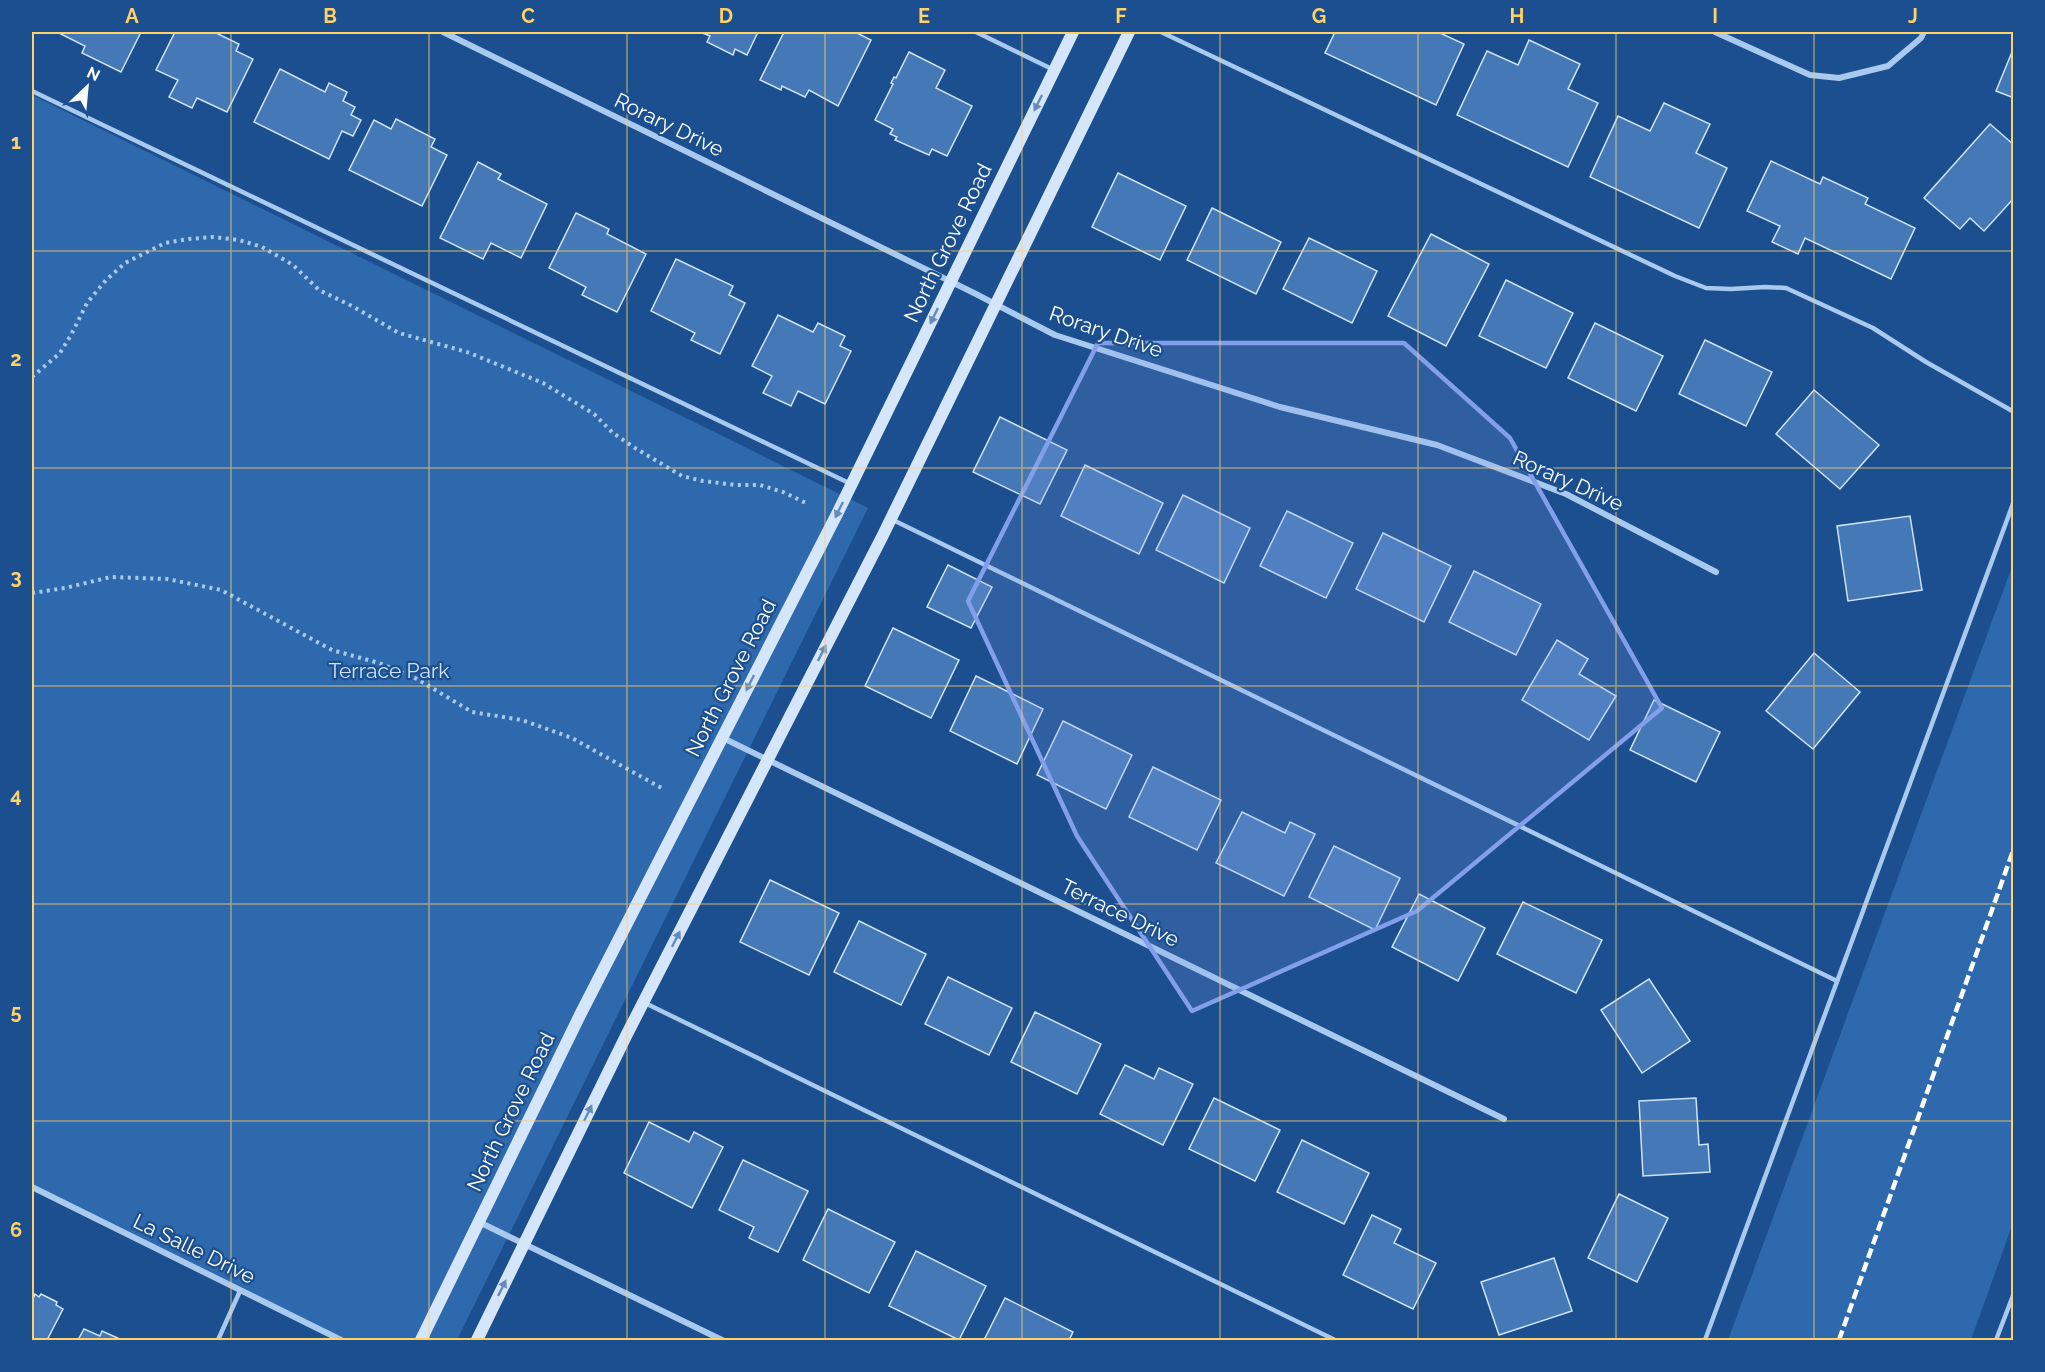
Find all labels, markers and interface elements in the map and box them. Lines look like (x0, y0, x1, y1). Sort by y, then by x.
text: A (125, 4, 139, 28)
text: B (323, 4, 337, 28)
text: C (521, 4, 535, 28)
text: D (719, 4, 733, 28)
text: E (918, 4, 930, 28)
text: F (1115, 4, 1127, 28)
text: G (1312, 4, 1326, 28)
text: H (1510, 4, 1524, 28)
text: I (1712, 4, 1718, 28)
text: J (1908, 4, 1918, 28)
north arrow (57, 57, 117, 117)
text: N (84, 63, 103, 85)
street label: Rorary Drive (611, 87, 728, 162)
one-way arrow (1033, 94, 1043, 111)
text: 1 (11, 130, 21, 154)
street label: North Grove Road (898, 159, 997, 326)
street label: Rorary Drive (1046, 300, 1166, 363)
one-way arrow (929, 307, 939, 324)
text: 2 (10, 347, 22, 371)
street label: Rorary Drive (1509, 445, 1627, 516)
one-way arrow (834, 501, 844, 518)
text: 3 (10, 565, 22, 589)
street label: North Grove Road (680, 595, 781, 761)
one-way arrow (817, 644, 827, 662)
park label: Terrace Park (329, 658, 449, 683)
one-way arrow (745, 675, 755, 692)
text: 4 (10, 783, 22, 807)
street label: Terrace Drive (1057, 873, 1183, 952)
one-way arrow (671, 930, 681, 947)
text: 5 (10, 1000, 22, 1024)
street label: North Grove Road (461, 1028, 560, 1195)
one-way arrow (584, 1104, 593, 1121)
street label: La Salle Drive (129, 1208, 259, 1289)
text: 6 (10, 1218, 22, 1242)
one-way arrow (498, 1279, 507, 1296)

